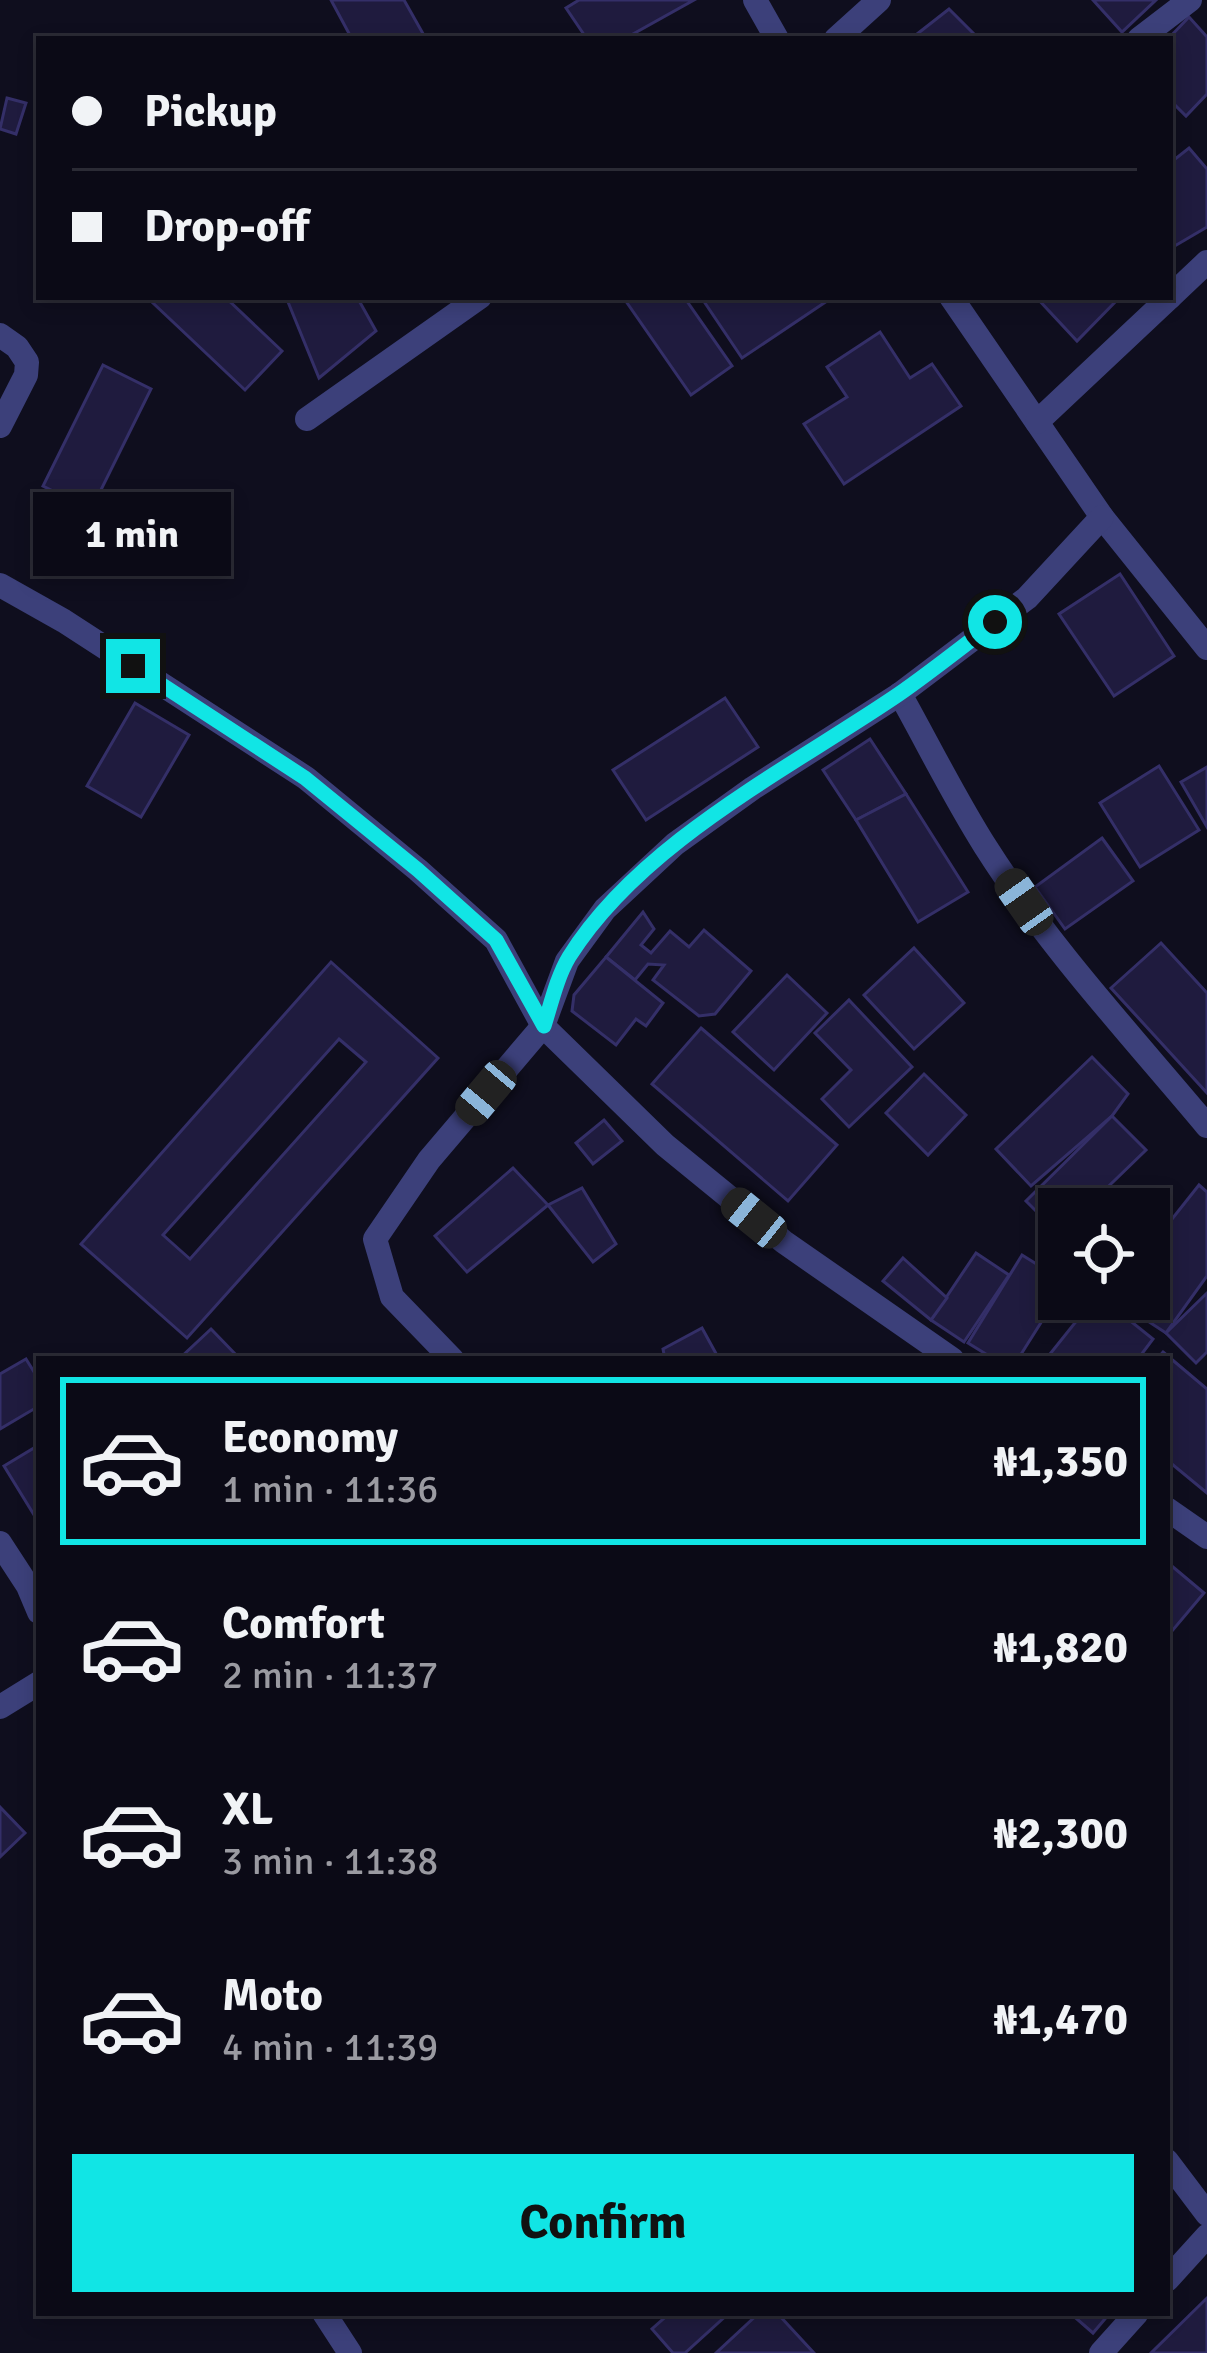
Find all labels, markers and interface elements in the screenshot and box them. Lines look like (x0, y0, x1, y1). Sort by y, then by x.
text: Pickup (144, 84, 277, 139)
text: Drop-off (144, 199, 309, 254)
callout: 1 min (34, 492, 232, 576)
text: 1 min (85, 510, 179, 558)
route start (968, 595, 1022, 649)
route end (106, 639, 160, 693)
car (989, 862, 1059, 942)
car (449, 1054, 523, 1132)
car (715, 1181, 793, 1255)
map controls (1038, 1188, 1170, 1320)
button: locate (1038, 1188, 1170, 1320)
icon: car (78, 1407, 186, 1515)
text: Economy (222, 1410, 398, 1465)
text: ₦1,350 (993, 1434, 1128, 1489)
text: 1 min · 11:36 (222, 1465, 438, 1513)
icon: car (78, 1593, 186, 1701)
text: Comfort (222, 1596, 385, 1651)
text: ₦1,820 (993, 1620, 1128, 1675)
text: 2 min · 11:37 (222, 1651, 438, 1699)
icon: car (78, 1779, 186, 1887)
text: XL (222, 1782, 273, 1837)
text: ₦2,300 (993, 1806, 1128, 1861)
text: 3 min · 11:38 (222, 1837, 438, 1885)
icon: car (78, 1965, 186, 2073)
text: Moto (222, 1968, 323, 2023)
text: ₦1,470 (993, 1992, 1128, 2047)
text: 4 min · 11:39 (222, 2023, 438, 2071)
button: Confirm (72, 2154, 1134, 2292)

